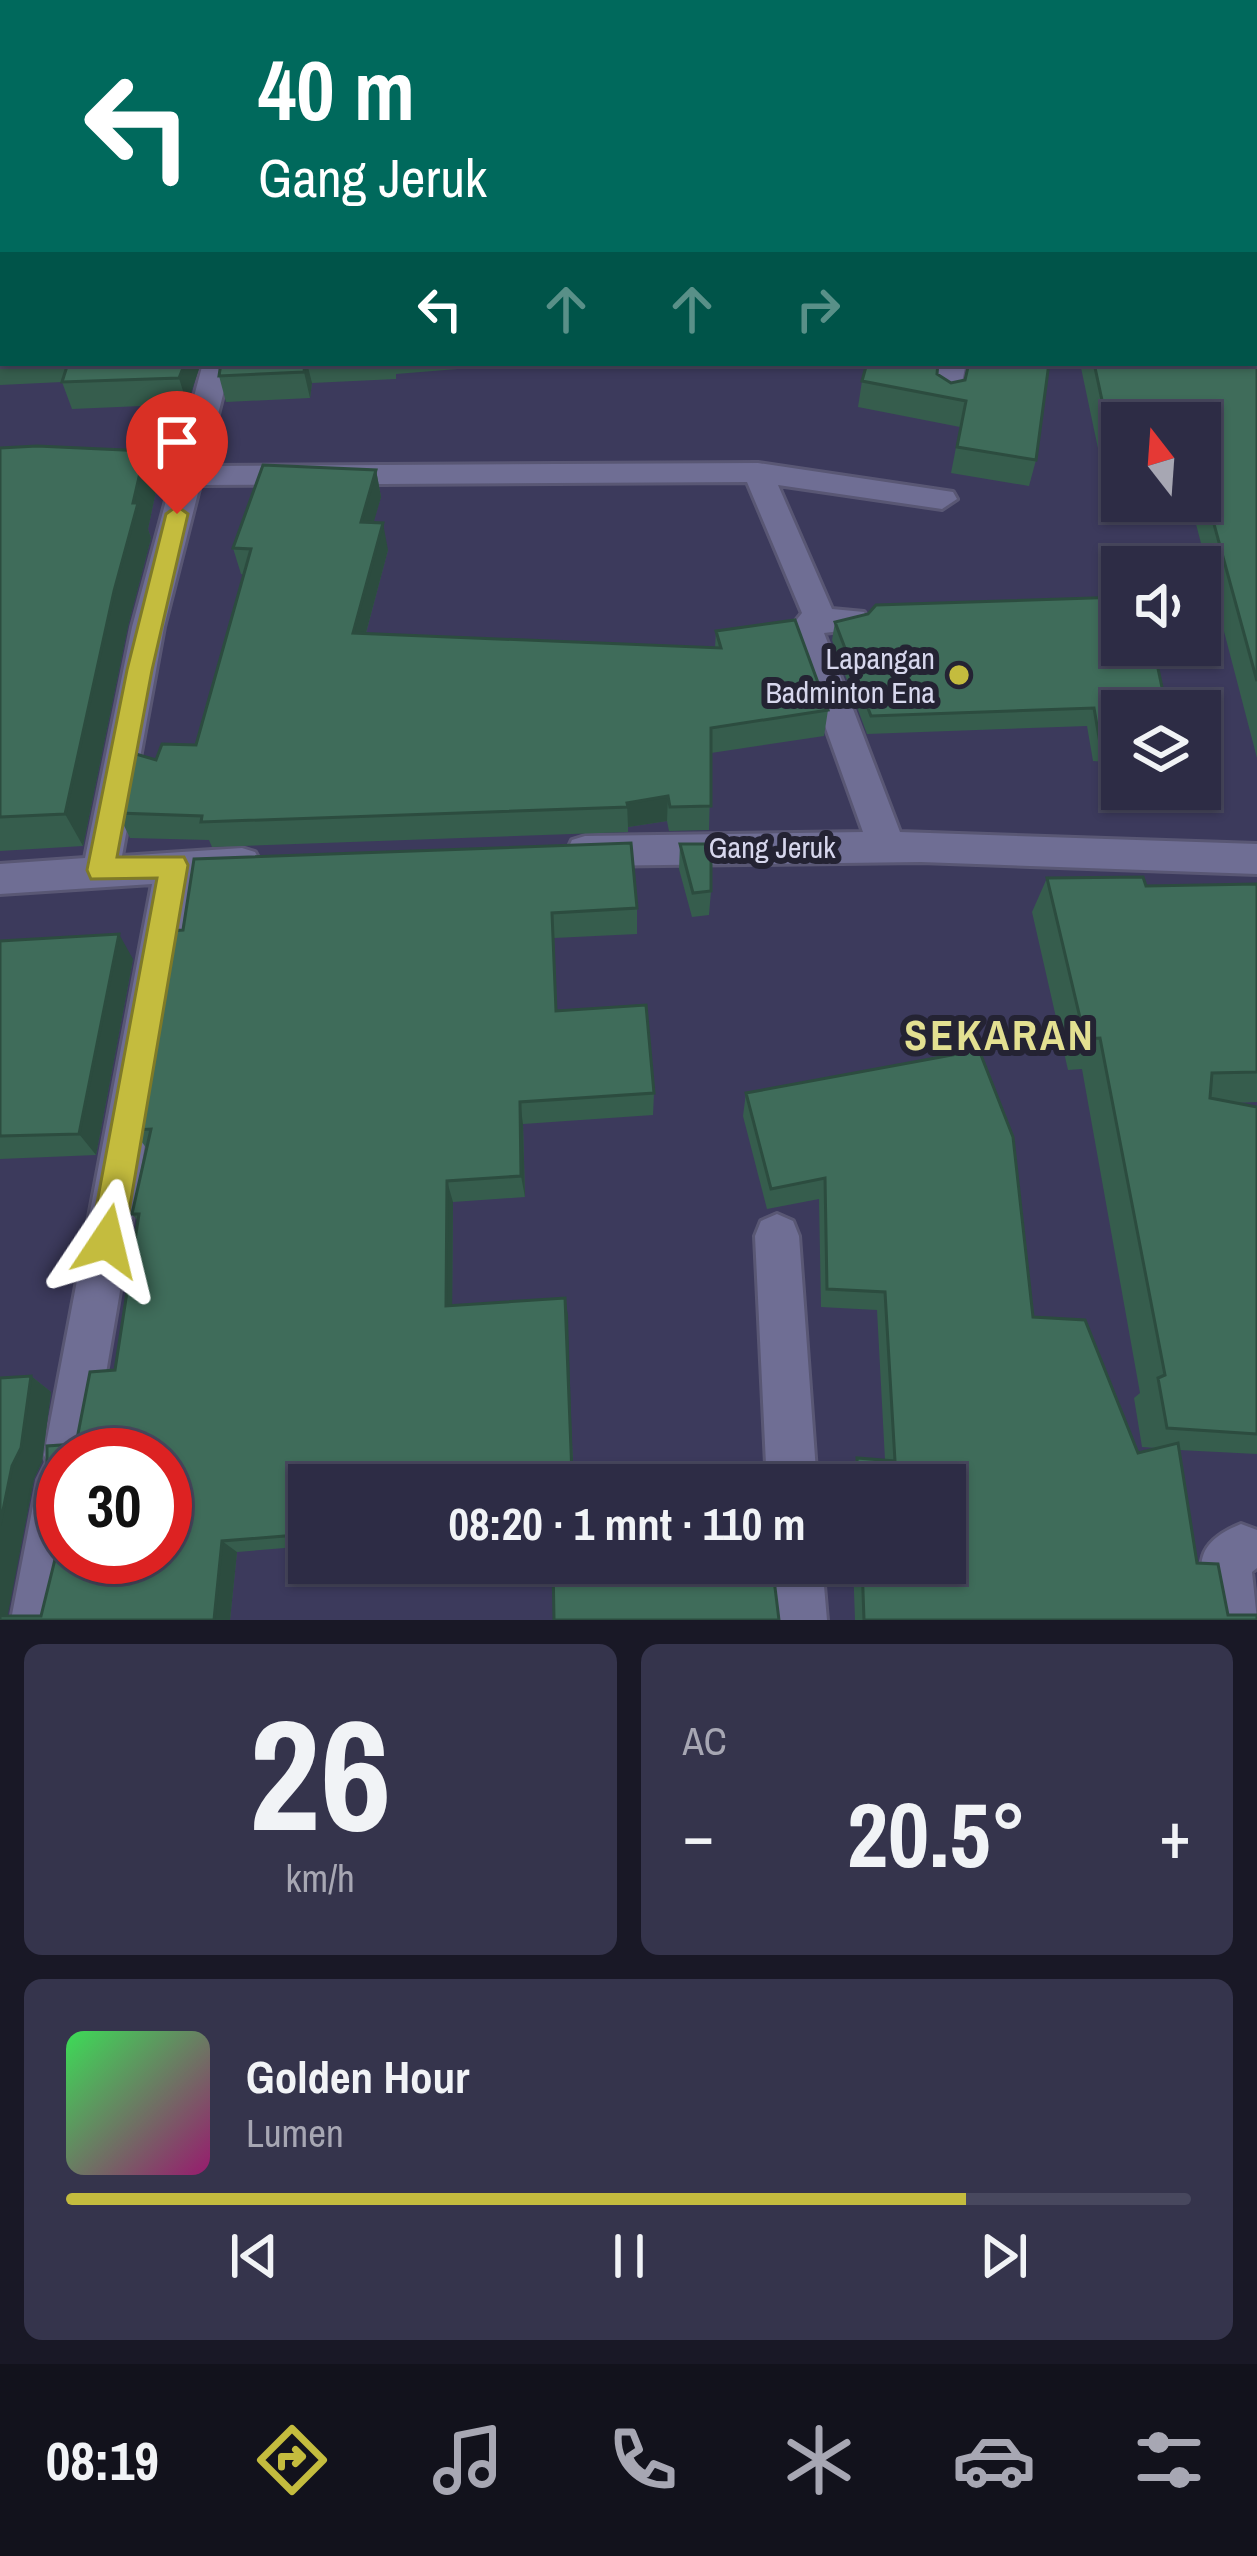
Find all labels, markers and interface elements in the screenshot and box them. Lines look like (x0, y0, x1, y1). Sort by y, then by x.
text: 40 m (258, 33, 415, 146)
icon: left (60, 48, 216, 204)
text: Gang Jeruk (258, 141, 487, 214)
icon: left (407, 276, 473, 342)
icon: ahead (533, 276, 599, 342)
icon: ahead (659, 276, 725, 342)
icon: right (785, 276, 851, 342)
pin (126, 391, 228, 514)
north arrow (1101, 402, 1221, 522)
map controls (1101, 402, 1221, 810)
icon: arrive (144, 409, 210, 475)
button: sound (1101, 546, 1221, 666)
place label: Lapangan Badminton Ena (765, 638, 935, 712)
marker: Lapangan Badminton Ena (946, 662, 972, 688)
button: layers (1101, 690, 1221, 810)
street label: Gang Jeruk (708, 827, 836, 867)
district label: SEKARAN (904, 1007, 1096, 1063)
position arrow (44, 1178, 170, 1304)
speed limit sign: 30 (36, 1428, 192, 1584)
text: 08:20 · 1 mnt · 110 m (449, 1493, 805, 1554)
text: 26 (249, 1669, 391, 1879)
text: AC (683, 1715, 727, 1767)
text: 20.5° (847, 1774, 1027, 1895)
text: − (683, 1790, 714, 1879)
text: + (1159, 1790, 1191, 1879)
text: km/h (286, 1852, 355, 1904)
text: Golden Hour (246, 2046, 469, 2107)
text: Lumen (246, 2107, 344, 2159)
icon: previous (221, 2223, 287, 2289)
icon: pause (596, 2223, 662, 2289)
icon: next (971, 2223, 1037, 2289)
icon: directions (250, 2418, 334, 2502)
icon: music (426, 2418, 510, 2502)
icon: phone (601, 2418, 685, 2502)
icon: climate (777, 2418, 861, 2502)
icon: car (952, 2418, 1036, 2502)
icon: filters (1127, 2418, 1211, 2502)
text: 08:19 (46, 2424, 159, 2497)

